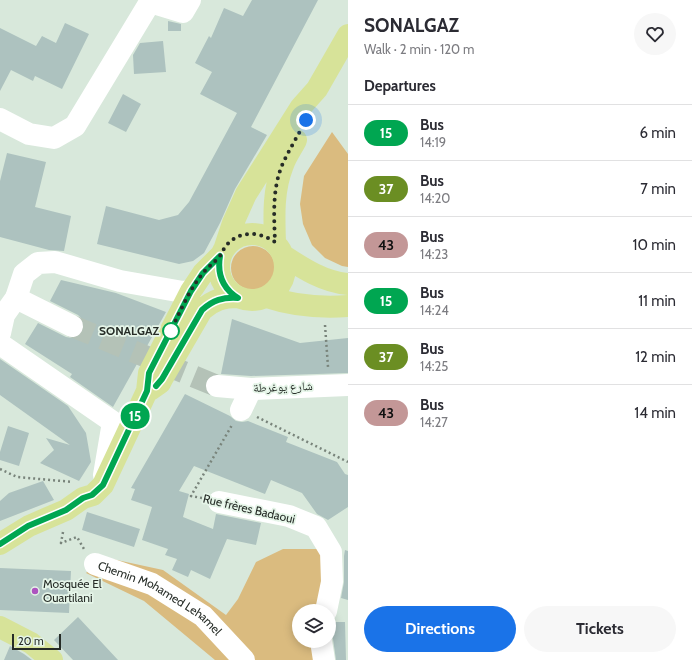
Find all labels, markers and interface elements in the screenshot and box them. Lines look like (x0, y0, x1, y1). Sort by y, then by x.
button: heart (634, 13, 676, 55)
text: SONALGAZ (364, 14, 459, 37)
text: Walk · 2 min · 120 m (364, 41, 474, 57)
text: Departures (364, 77, 436, 95)
your location (296, 110, 316, 130)
text: Bus (420, 116, 444, 134)
text: 15 (380, 124, 392, 142)
text: 6 min (639, 124, 676, 142)
text: 14:19 (420, 134, 446, 150)
text: Bus (420, 172, 444, 190)
text: 37 (379, 180, 393, 198)
text: 7 min (640, 180, 676, 198)
text: 14:20 (420, 190, 450, 206)
text: Bus (420, 228, 444, 246)
text: 43 (378, 236, 394, 254)
text: 10 min (633, 236, 676, 254)
text: 14:23 (420, 246, 448, 262)
text: Bus (420, 284, 444, 302)
text: 15 (380, 292, 392, 310)
text: 11 min (638, 292, 676, 310)
text: 14:24 (420, 302, 449, 318)
marker: SONALGAZ (162, 322, 180, 340)
place label: SONALGAZ (99, 323, 159, 338)
text: Bus (420, 340, 444, 358)
text: 37 (379, 348, 393, 366)
text: 12 min (635, 348, 676, 366)
text: 14:25 (420, 358, 448, 374)
street label: شارع يوغرطة (253, 378, 313, 396)
text: Bus (420, 396, 444, 414)
line badge: 15 (117, 403, 153, 429)
text: 43 (378, 404, 394, 422)
text: 14 min (634, 404, 676, 422)
text: 15 (129, 407, 141, 425)
text: 14:27 (420, 414, 448, 430)
street label: Rue frères Badaoui (202, 491, 297, 526)
street label: Chemin Mohamed Lehamel (96, 558, 225, 638)
place label: Mosquée El Ouartilani (43, 576, 102, 605)
marker: Mosquée El Ouartilani (30, 586, 40, 596)
map controls (292, 604, 336, 648)
button: layers (292, 604, 336, 648)
button: Directions (364, 606, 516, 652)
button: Tickets (524, 606, 676, 652)
scale bar (12, 632, 61, 651)
text: 20 m (18, 634, 44, 648)

